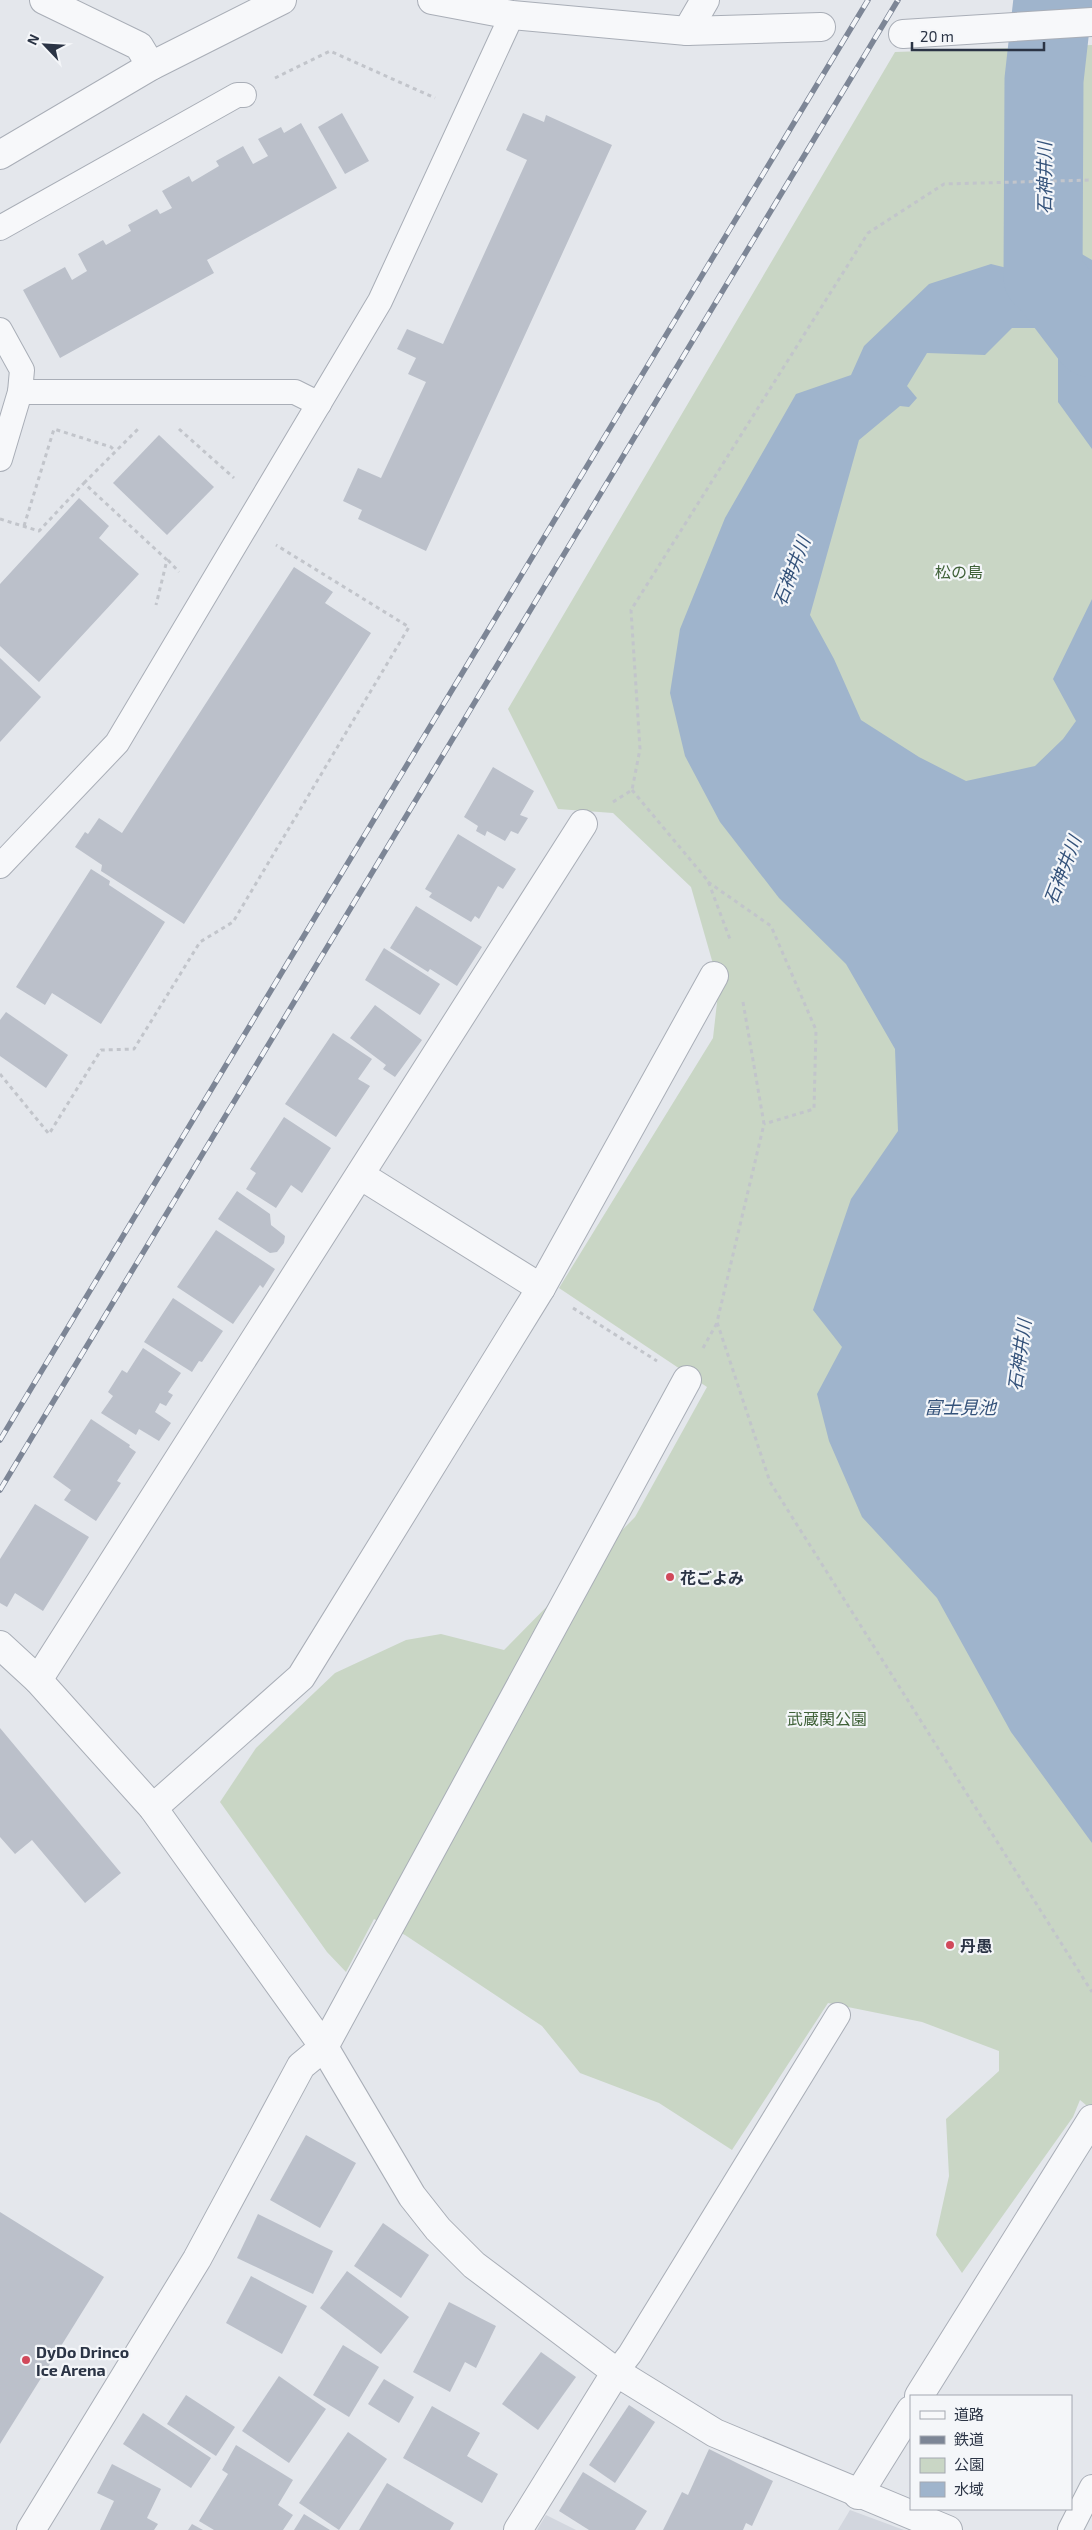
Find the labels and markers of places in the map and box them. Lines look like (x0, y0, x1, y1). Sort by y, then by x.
place label: 花ごよみ (680, 1568, 744, 1587)
marker: 花ごよみ (664, 1571, 676, 1583)
place label: 丹愚 (960, 1936, 992, 1955)
marker: 丹愚 (944, 1939, 956, 1951)
place label: DyDo Drinco Ice Arena (36, 2342, 129, 2379)
marker: DyDo Drinco Ice Arena (20, 2354, 32, 2366)

